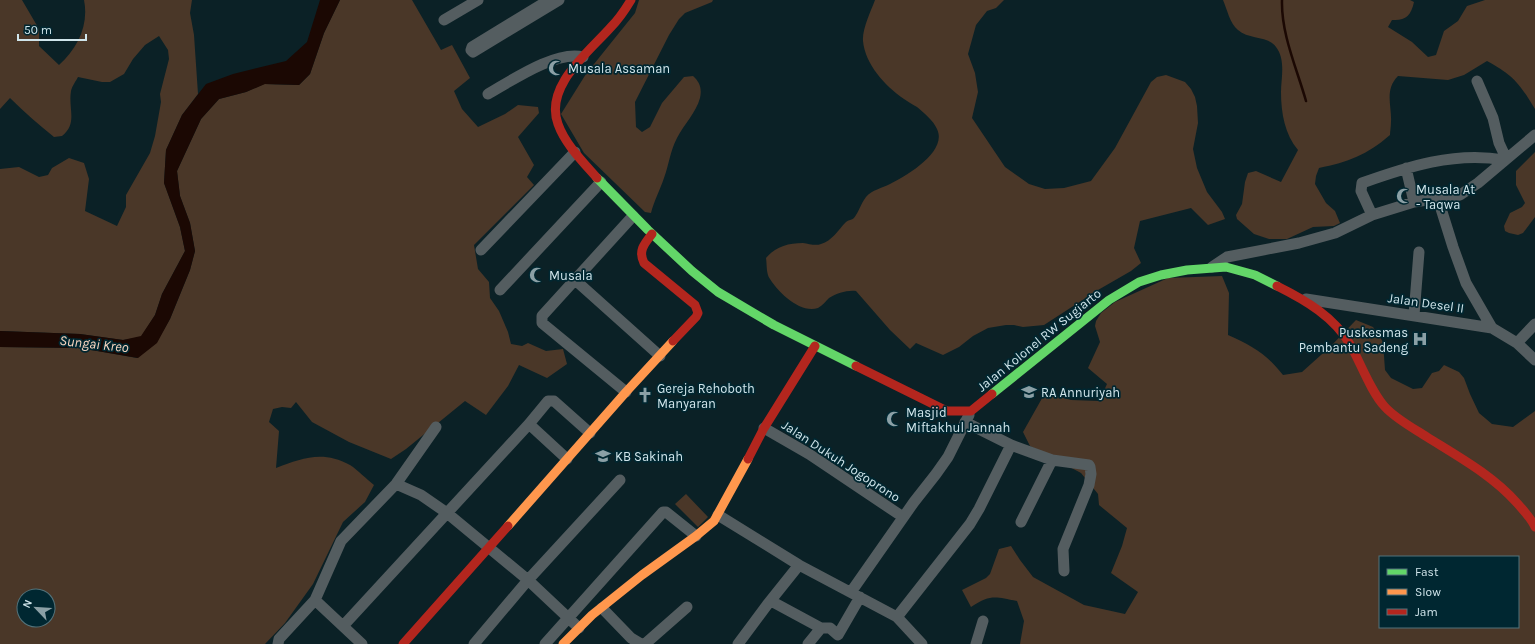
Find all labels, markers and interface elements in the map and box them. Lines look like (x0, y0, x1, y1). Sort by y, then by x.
scale bar (18, 16, 86, 42)
text: 50 m (24, 23, 52, 37)
mosque icon: Musala Assaman (547, 59, 565, 77)
place label: Musala Assaman (568, 61, 670, 76)
place label: Musala At - Taqwa (1416, 182, 1475, 213)
mosque icon: Musala At - Taqwa (1395, 187, 1413, 205)
mosque icon: Musala (528, 266, 546, 284)
place label: Musala (549, 268, 593, 283)
street label: Jalan Kolonel RW Sugiarto (974, 286, 1104, 394)
street label: Jalan Desel II (1387, 290, 1465, 316)
place label: Puskesmas Pembantu Sadeng (1299, 325, 1409, 355)
hospital icon: Puskesmas Pembantu Sadeng (1411, 330, 1429, 348)
water label: Sungai Kreo (58, 332, 130, 356)
place label: Gereja Rehoboth Manyaran (657, 381, 755, 411)
school or university icon: RA Annuriyah (1020, 383, 1038, 401)
place label: RA Annuriyah (1041, 385, 1120, 400)
church icon: Gereja Rehoboth Manyaran (636, 386, 654, 404)
place label: Masjid Miftakhul Jannah (906, 405, 1010, 435)
mosque icon: Masjid Miftakhul Jannah (885, 410, 903, 428)
street label: Jalan Dukuh Jogoprono (779, 417, 903, 505)
school or university icon: KB Sakinah (594, 447, 612, 465)
place label: KB Sakinah (615, 449, 683, 464)
legend (1379, 556, 1519, 628)
text: Fast (1415, 565, 1439, 579)
text: Slow (1415, 585, 1441, 599)
north arrow (16, 588, 56, 628)
text: N (20, 598, 35, 610)
text: Jam (1415, 605, 1438, 619)

